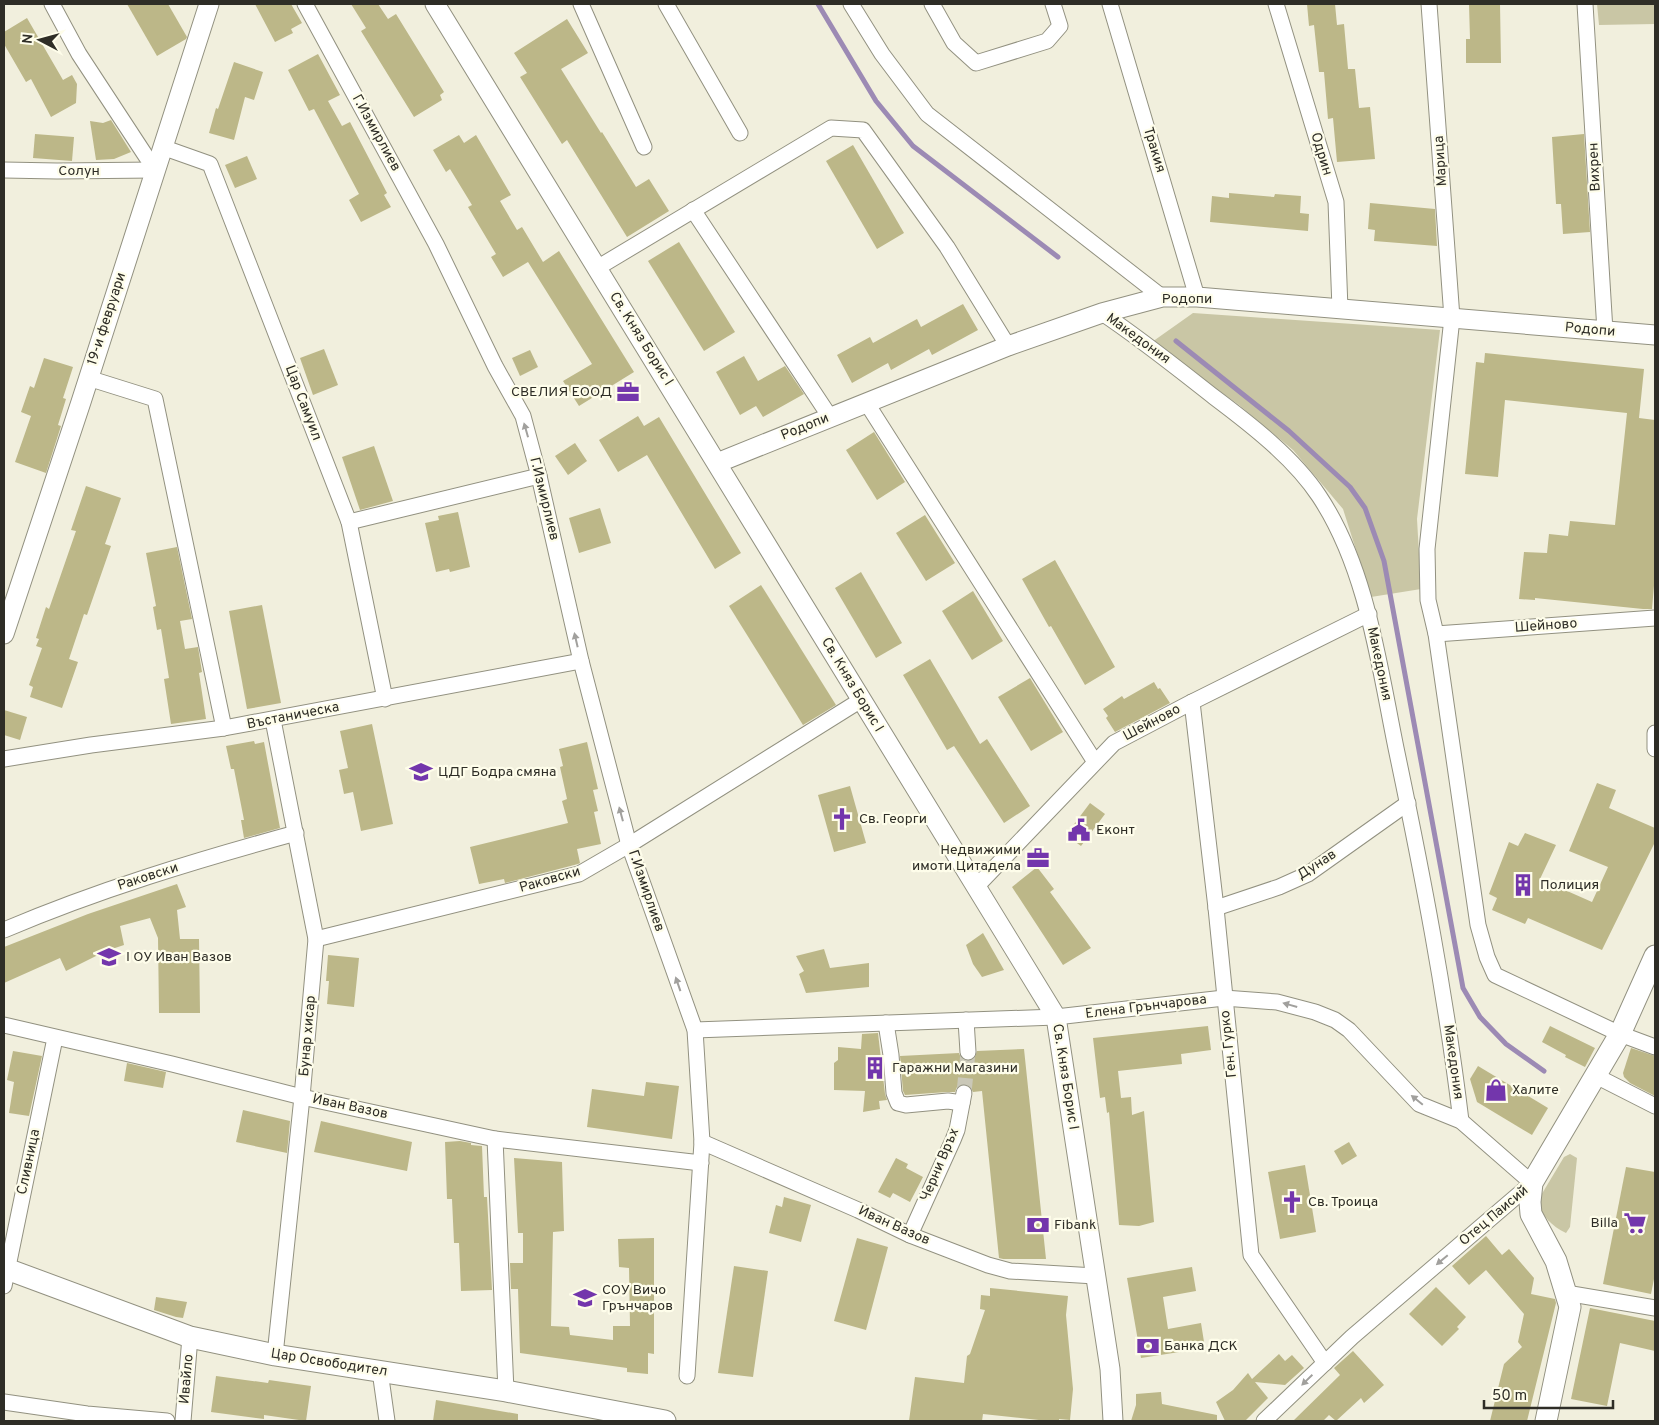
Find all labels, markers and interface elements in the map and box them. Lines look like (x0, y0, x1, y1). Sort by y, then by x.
north arrow (15, 15, 65, 65)
text: N (20, 33, 38, 45)
street label: Г.Измирлиев (348, 92, 404, 174)
street label: Тракия (1139, 125, 1169, 175)
street label: Одрин (1306, 130, 1336, 178)
street label: Марица (1431, 135, 1451, 187)
street label: Вихрен (1585, 142, 1605, 192)
street label: Солун (58, 163, 100, 180)
street label: 19-и февруари (84, 270, 130, 368)
street label: Св. Княз Борис I (605, 289, 677, 389)
street label: Родопи (1162, 291, 1212, 308)
street label: Македония (1103, 310, 1173, 368)
street label: Родопи (1564, 319, 1616, 341)
street label: Цар Самуил (281, 363, 325, 443)
office icon: СВЕЛИЯ ЕООД (615, 379, 641, 405)
place label: СВЕЛИЯ ЕООД (511, 384, 612, 401)
street label: Родопи (778, 410, 832, 444)
one-way arrow (522, 423, 530, 438)
street label: Г.Измирлиев (525, 456, 563, 542)
street label: Шейново (1514, 615, 1578, 637)
street label: Македония (1363, 625, 1395, 703)
one-way arrow (572, 631, 580, 647)
street label: Св. Княз Борис I (817, 635, 887, 735)
street label: Въстаническа (245, 699, 341, 733)
street label: Шейново (1120, 701, 1184, 745)
school or university icon: ЦДГ Бодра смяна (408, 759, 434, 785)
place label: ЦДГ Бодра смяна (438, 764, 556, 781)
one-way arrow (617, 806, 625, 821)
church icon: Св. Георги (829, 806, 855, 832)
place label: Св. Георги (859, 811, 927, 828)
public building icon: Еконт (1066, 817, 1092, 843)
place label: Еконт (1096, 822, 1135, 839)
place label: Недвижими имоти Цитадела (912, 842, 1021, 875)
office icon: Недвижими имоти Цитадела (1025, 845, 1051, 871)
street label: Дунав (1294, 846, 1340, 884)
street label: Г.Измирлиев (624, 848, 668, 934)
street label: Раковски (115, 859, 181, 895)
street label: Раковски (517, 863, 583, 897)
building icon: Полиция (1510, 872, 1536, 898)
place label: Полиция (1540, 877, 1599, 894)
school or university icon: I ОУ Иван Вазов (96, 944, 122, 970)
place label: I ОУ Иван Вазов (126, 949, 232, 966)
one-way arrow (674, 977, 681, 992)
street label: Елена Грънчарова (1084, 991, 1208, 1023)
street label: Бунар хисар (296, 995, 320, 1077)
one-way arrow (1283, 1001, 1298, 1009)
street label: Ген. Гурко (1217, 1009, 1241, 1079)
street label: Св. Княз Борис I (1048, 1023, 1082, 1131)
street label: Македония (1439, 1024, 1467, 1100)
building icon: Гаражни Магазини (862, 1055, 888, 1081)
place label: Гаражни Магазини (892, 1060, 1018, 1077)
shop icon: Халите (1483, 1077, 1509, 1103)
place label: Халите (1512, 1082, 1559, 1099)
street label: Иван Вазов (311, 1091, 389, 1123)
one-way arrow (1411, 1095, 1424, 1106)
street label: Черни Връх (917, 1126, 963, 1204)
street label: Сливница (14, 1128, 44, 1196)
street label: Отец Паисий (1456, 1182, 1532, 1250)
church icon: Св. Троица (1279, 1189, 1305, 1215)
place label: Св. Троица (1308, 1194, 1378, 1211)
street label: Иван Вазов (855, 1203, 933, 1249)
supermarket icon: Billa (1622, 1210, 1648, 1236)
bank icon: Fibank (1025, 1212, 1051, 1238)
place label: Billa (1591, 1215, 1618, 1232)
place label: Fibank (1054, 1217, 1096, 1234)
one-way arrow (1435, 1255, 1448, 1266)
place label: СОУ Вичо Грънчаров (602, 1282, 673, 1315)
school or university icon: СОУ Вичо Грънчаров (572, 1285, 598, 1311)
bank icon: Банка ДСК (1135, 1333, 1161, 1359)
place label: Банка ДСК (1164, 1338, 1238, 1355)
street label: Цар Освободител (269, 1345, 389, 1381)
street label: Ивайло (176, 1353, 198, 1405)
one-way arrow (1301, 1374, 1313, 1386)
scale bar (1484, 1378, 1613, 1410)
text: 50 m (1492, 1387, 1527, 1406)

